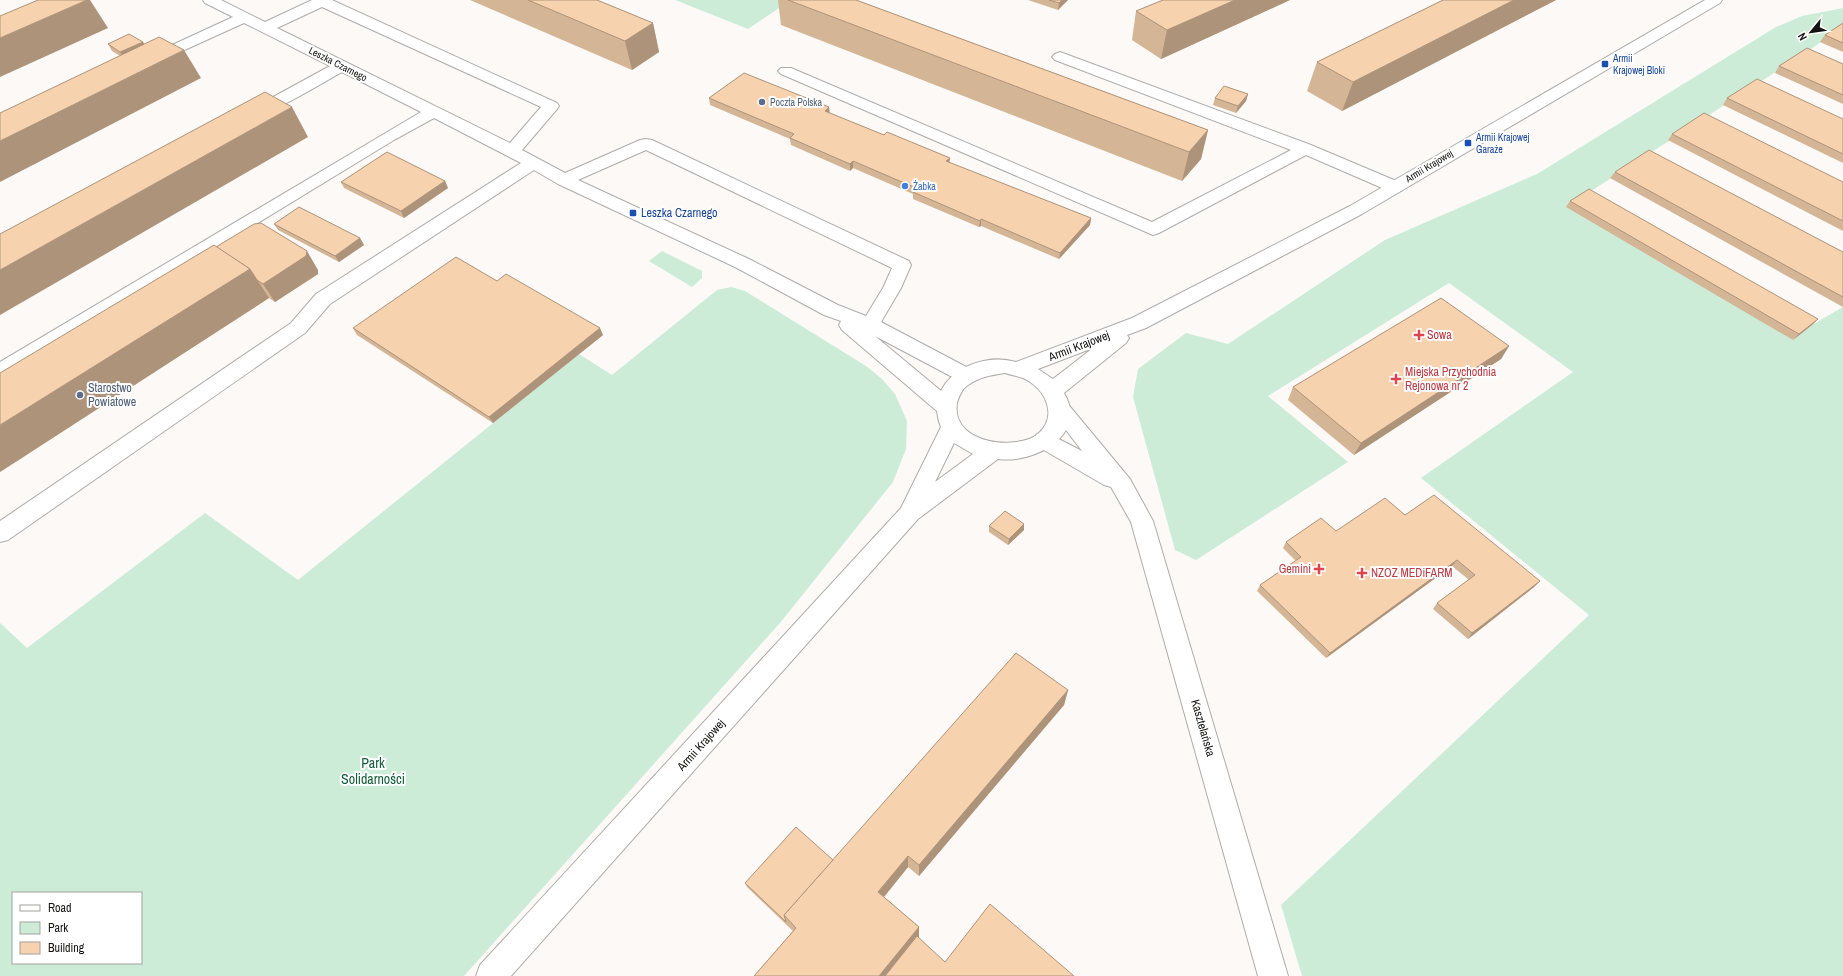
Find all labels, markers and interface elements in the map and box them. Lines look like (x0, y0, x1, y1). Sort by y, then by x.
north arrow (1791, 12, 1831, 52)
text: N (1795, 31, 1810, 43)
street label: Leszka Czarnego (307, 44, 370, 84)
place label: Armii Krajowej Bloki (1612, 52, 1665, 77)
marker: Armii Krajowej Bloki (1600, 59, 1610, 69)
place label: Poczta Polska (770, 96, 822, 109)
marker: Poczta Polska (757, 97, 767, 107)
place label: Armii Krajowej Garaże (1475, 131, 1529, 156)
marker: Armii Krajowej Garaże (1463, 138, 1473, 148)
street label: Armii Krajowej (1402, 147, 1455, 186)
place label: Żabka (913, 180, 936, 193)
marker: Żabka (900, 181, 910, 191)
place label: Leszka Czarnego (641, 205, 718, 221)
marker: Leszka Czarnego (628, 208, 638, 218)
street label: Armii Krajowej (1045, 327, 1112, 365)
place label: Sowa (1427, 327, 1452, 343)
marker: Sowa (1414, 330, 1424, 340)
place label: Miejska Przychodnia Rejonowa nr 2 (1405, 364, 1497, 394)
marker: Miejska Przychodnia Rejonowa nr 2 (1390, 373, 1402, 385)
place label: Starostwo Powiatowe (88, 380, 136, 410)
marker: Starostwo Powiatowe (75, 390, 85, 400)
place label: Gemini (1279, 561, 1311, 577)
marker: Gemini (1314, 564, 1324, 574)
place label: NZOZ MEDiFARM (1371, 565, 1452, 581)
marker: NZOZ MEDiFARM (1356, 567, 1368, 579)
street label: Kasztelańska (1187, 698, 1219, 759)
street label: Armii Krajowej (673, 716, 728, 775)
park label: Park Solidarności (341, 754, 405, 788)
legend (12, 892, 142, 964)
text: Road (48, 900, 72, 916)
text: Park (48, 920, 68, 936)
text: Building (48, 940, 85, 956)

